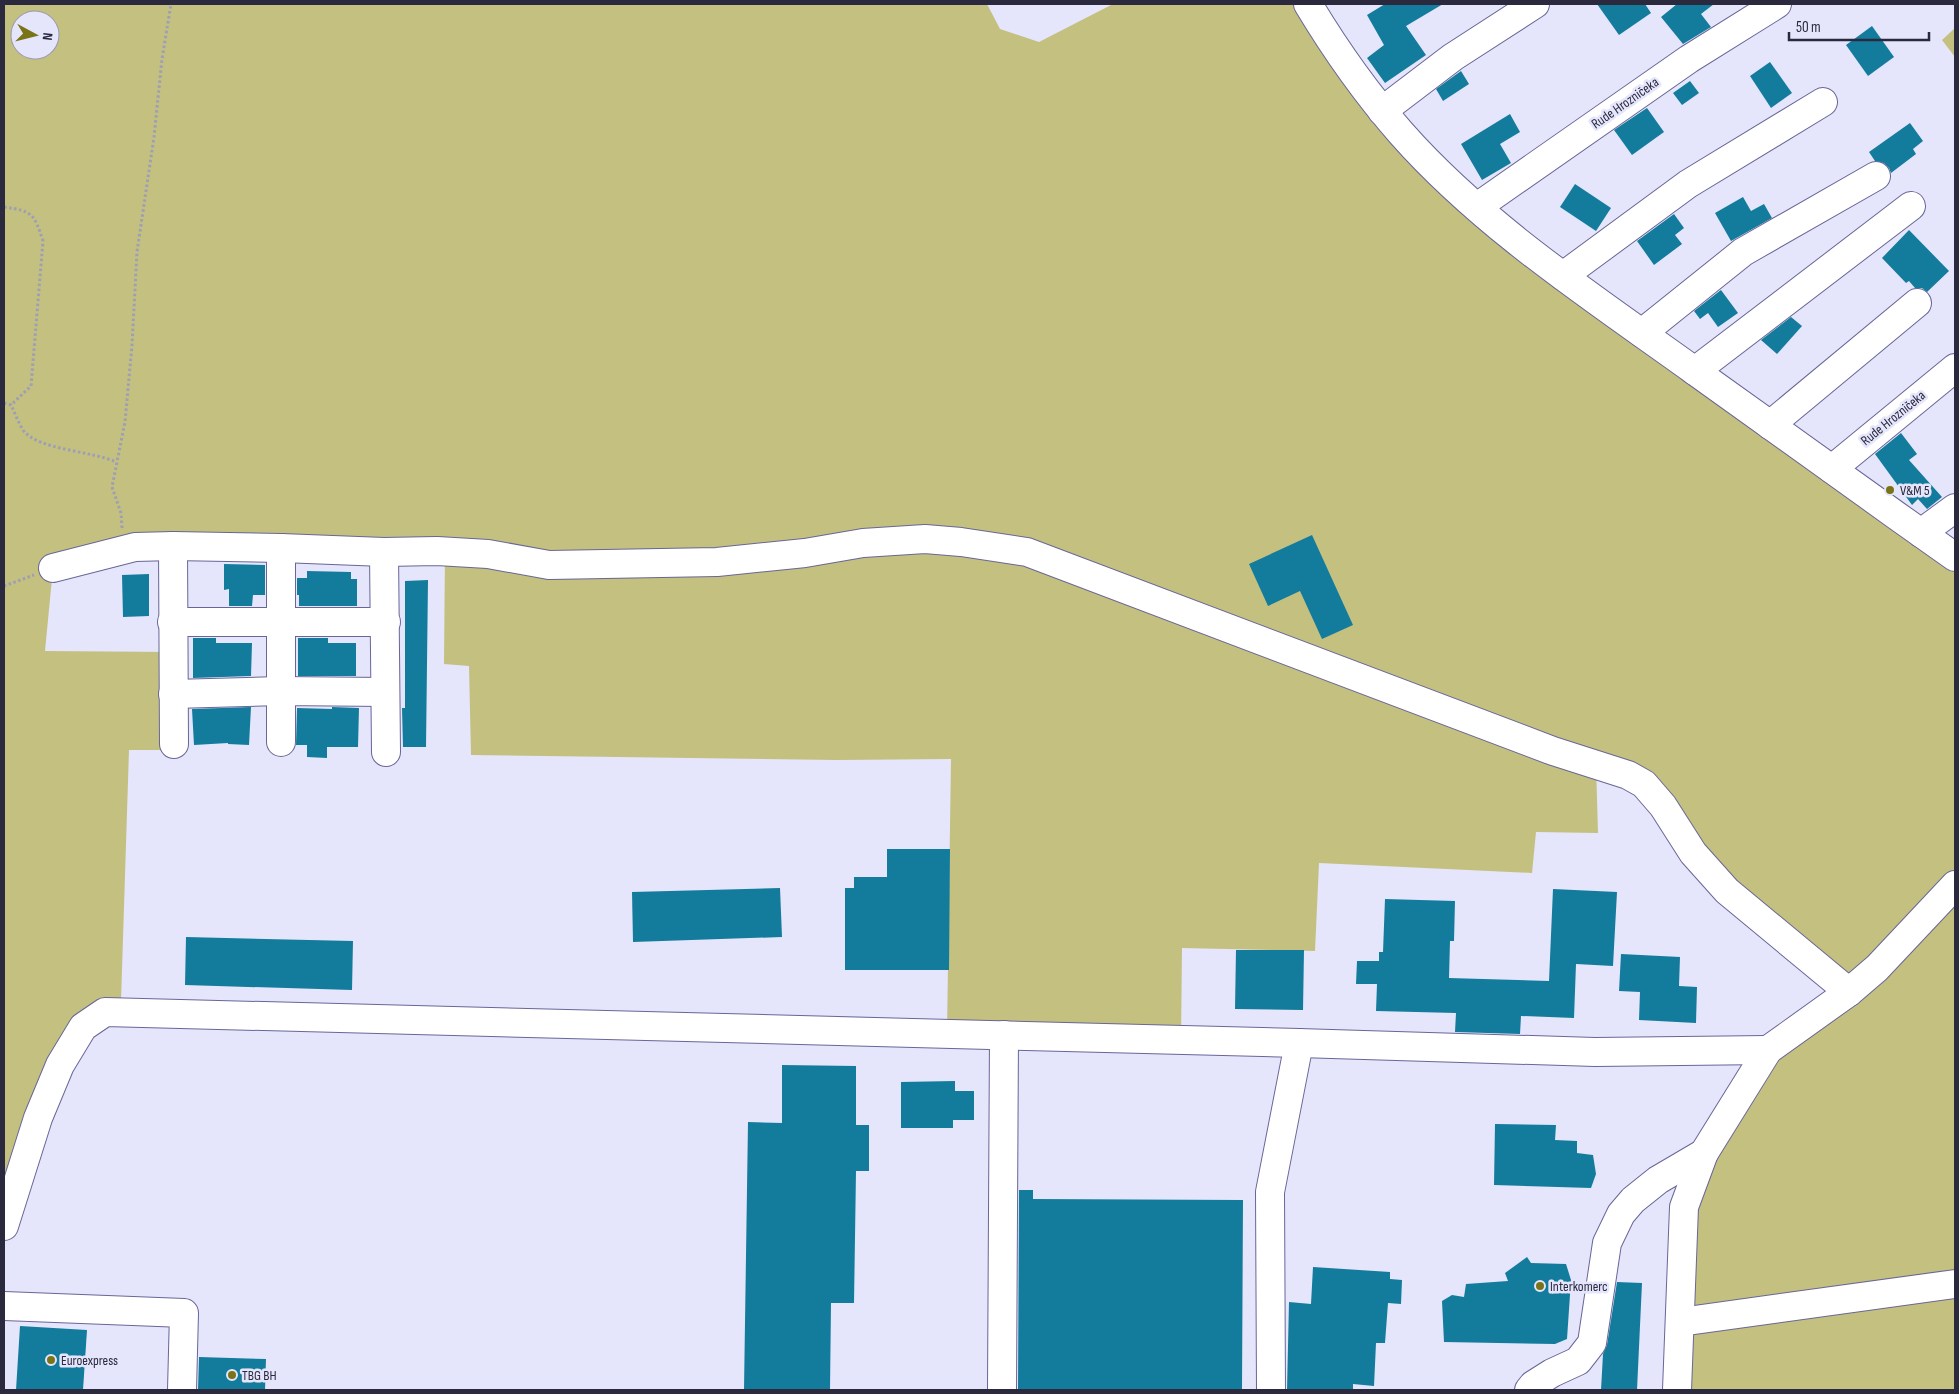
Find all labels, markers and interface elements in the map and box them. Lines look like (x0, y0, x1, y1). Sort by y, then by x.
north arrow (10, 10, 60, 60)
scale bar (1789, 10, 1929, 42)
text: 50 m (1796, 18, 1821, 37)
text: N (39, 32, 56, 41)
street label: Rude Hrozničeka (1588, 74, 1662, 132)
street label: Rude Hrozničeka (1857, 387, 1929, 449)
place label: V&M 5 (1900, 482, 1930, 499)
marker: V&M 5 (1884, 484, 1896, 496)
place label: Interkomerc (1550, 1278, 1608, 1295)
marker: Interkomerc (1534, 1280, 1546, 1292)
place label: Euroexpress (61, 1352, 118, 1369)
marker: Euroexpress (45, 1354, 57, 1366)
place label: TBG BH (242, 1367, 277, 1384)
marker: TBG BH (226, 1369, 238, 1381)

